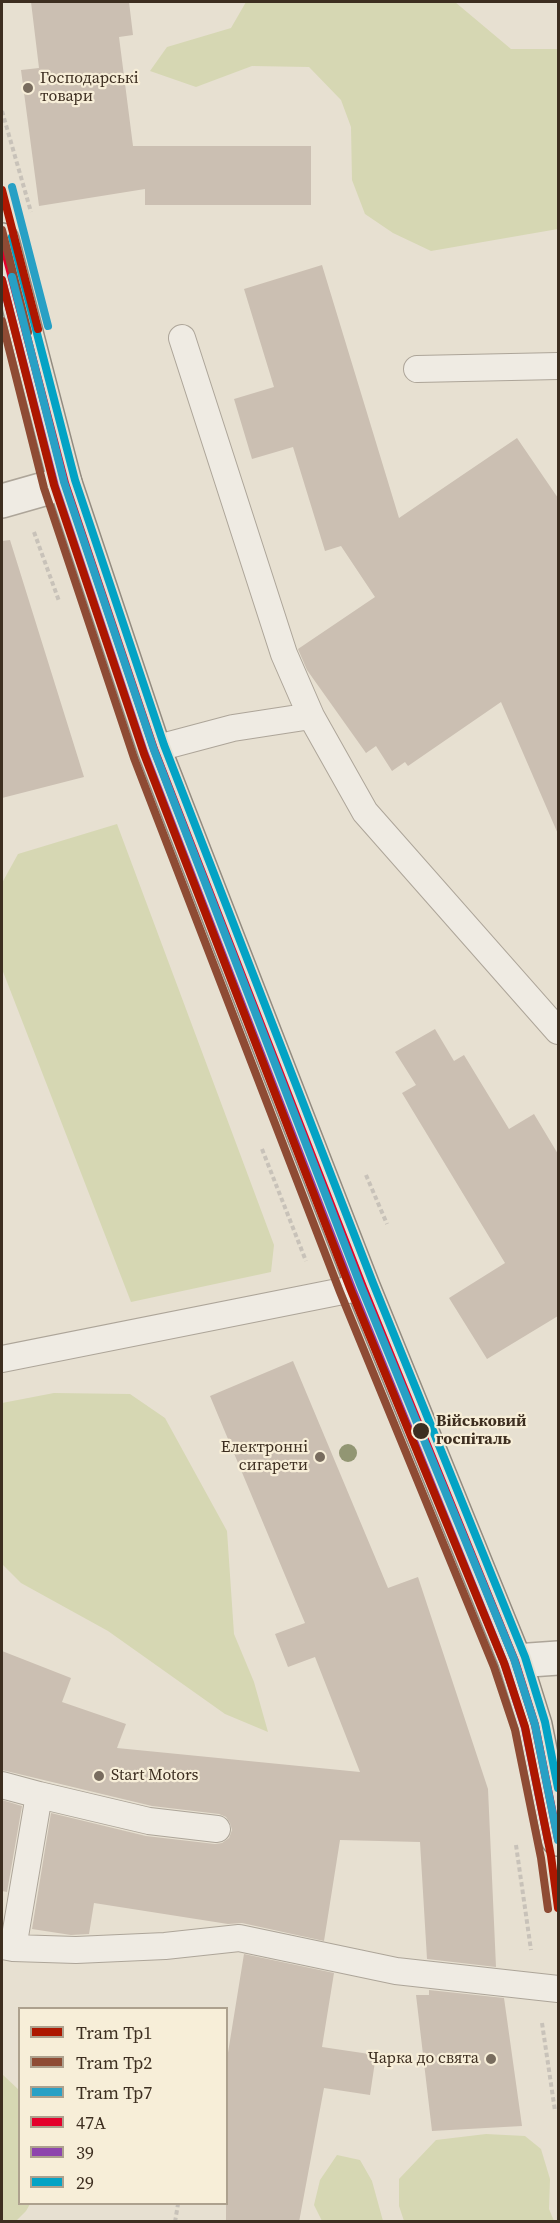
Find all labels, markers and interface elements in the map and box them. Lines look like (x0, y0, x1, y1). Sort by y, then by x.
place label: Господарські товари (40, 69, 138, 107)
marker: Господарські товари (21, 81, 35, 95)
place label: Військовий госпіталь (436, 1412, 526, 1450)
marker: Військовий госпіталь (411, 1421, 431, 1441)
place label: Електронні сигарети (221, 1438, 308, 1476)
marker: Електронні сигарети (313, 1450, 327, 1464)
place label: Start Motors (111, 1766, 199, 1786)
marker: Start Motors (92, 1769, 106, 1783)
legend (18, 2007, 228, 2205)
text: Tram Тр1 (76, 2020, 152, 2045)
place label: Чарка до свята (368, 2049, 479, 2069)
text: Tram Тр2 (76, 2050, 152, 2075)
marker: Чарка до свята (484, 2052, 498, 2066)
text: Tram Тр7 (76, 2080, 152, 2105)
text: 47А (76, 2110, 106, 2135)
text: 39 (76, 2140, 94, 2165)
text: 29 (76, 2170, 94, 2195)

